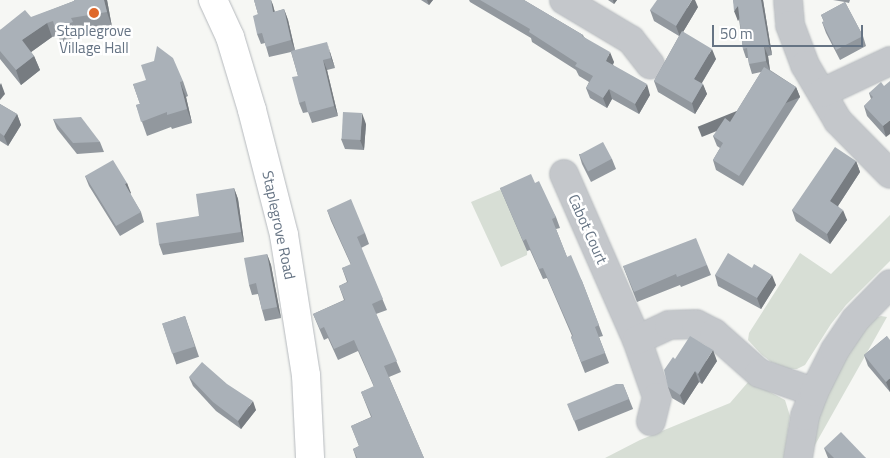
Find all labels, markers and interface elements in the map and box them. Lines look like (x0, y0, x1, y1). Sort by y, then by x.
marker: Staplegrove Village Hall (88, 7, 100, 19)
scale bar (715, 15, 866, 47)
place label: Staplegrove Village Hall (57, 21, 131, 56)
text: 50 m (720, 22, 753, 45)
street label: Staplegrove Road (259, 169, 299, 281)
street label: Cabot Court (565, 191, 611, 267)

